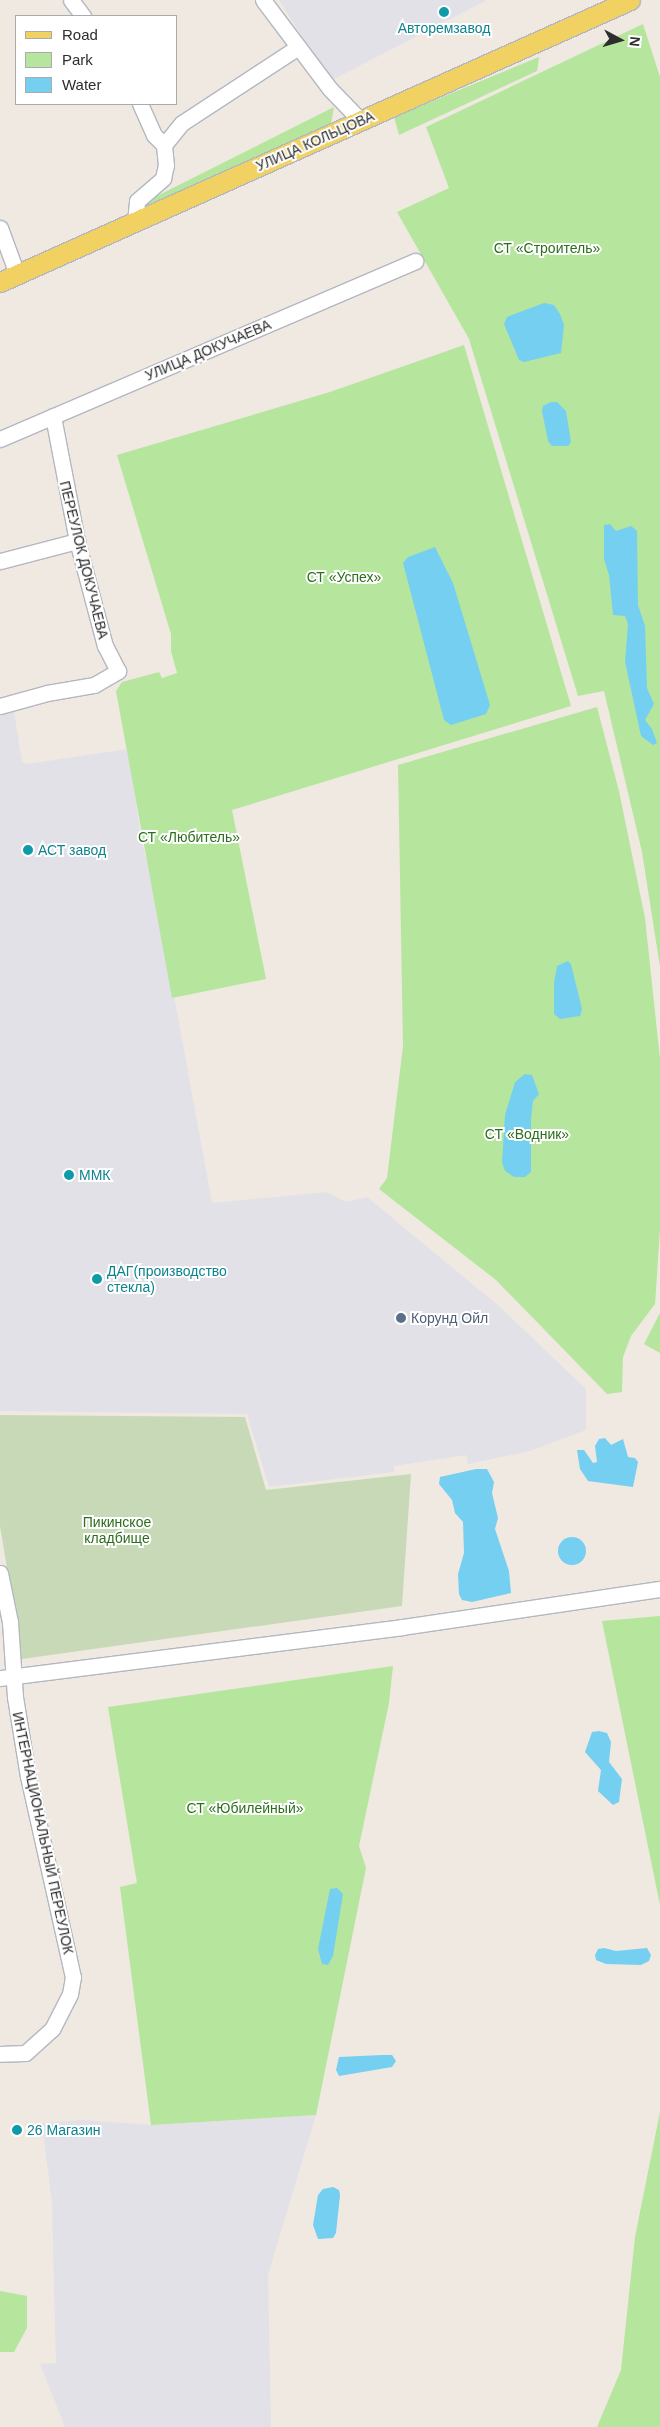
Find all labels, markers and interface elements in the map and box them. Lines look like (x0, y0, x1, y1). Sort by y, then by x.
marker: Авторемзавод (438, 6, 450, 18)
legend (15, 15, 178, 105)
north arrow (595, 15, 645, 65)
place label: Авторемзавод (398, 20, 490, 36)
text: Road (62, 26, 98, 43)
text: N (626, 36, 643, 47)
text: Park (62, 51, 93, 68)
text: Water (62, 76, 101, 93)
street label: УЛИЦА КОЛЬЦОВА (253, 107, 377, 175)
park label: СТ «Строитель» (494, 240, 600, 256)
street label: УЛИЦА ДОКУЧАЕВА (143, 316, 273, 384)
street label: ПЕРЕУЛОК ДОКУЧАЕВА (56, 479, 112, 641)
park label: СТ «Успех» (307, 569, 381, 585)
park label: СТ «Любитель» (138, 829, 240, 845)
place label: АСТ завод (38, 842, 106, 858)
marker: АСТ завод (22, 844, 34, 856)
park label: СТ «Водник» (485, 1126, 569, 1142)
place label: ММК (79, 1167, 110, 1183)
marker: ММК (63, 1169, 75, 1181)
place label: ДАГ(производство стекла) (107, 1263, 227, 1295)
marker: ДАГ(производство стекла) (91, 1273, 103, 1285)
place label: Корунд Ойл (411, 1310, 488, 1326)
marker: Корунд Ойл (395, 1312, 407, 1324)
park label: Пикинское кладбище (83, 1514, 151, 1546)
street label: ИНТЕРНАЦИОНАЛЬНЫЙ ПЕРЕУЛОК (9, 1710, 77, 1956)
park label: СТ «Юбилейный» (186, 1800, 304, 1816)
place label: 26 Магазин (27, 2122, 100, 2138)
marker: 26 Магазин (11, 2124, 23, 2136)

